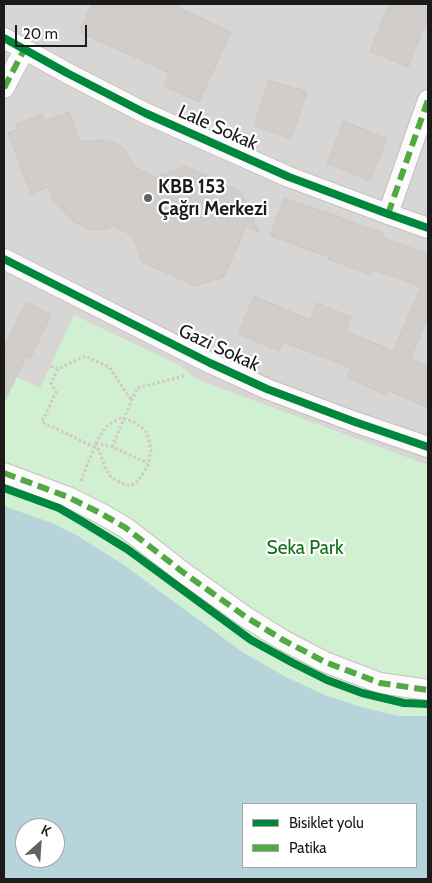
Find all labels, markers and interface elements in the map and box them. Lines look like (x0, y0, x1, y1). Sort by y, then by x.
scale bar (18, 15, 90, 47)
text: 20 m (23, 25, 58, 43)
street label: Lale Sokak (175, 100, 261, 156)
place label: KBB 153 Çağrı Merkezi (158, 176, 267, 220)
marker: KBB 153 Çağrı Merkezi (142, 192, 154, 204)
street label: Gazi Sokak (175, 319, 263, 377)
park label: Seka Park (267, 537, 343, 559)
legend (242, 803, 417, 868)
text: Bisiklet yolu (289, 814, 364, 832)
north arrow (15, 818, 65, 868)
text: K (38, 820, 54, 840)
text: Patika (289, 839, 327, 857)

